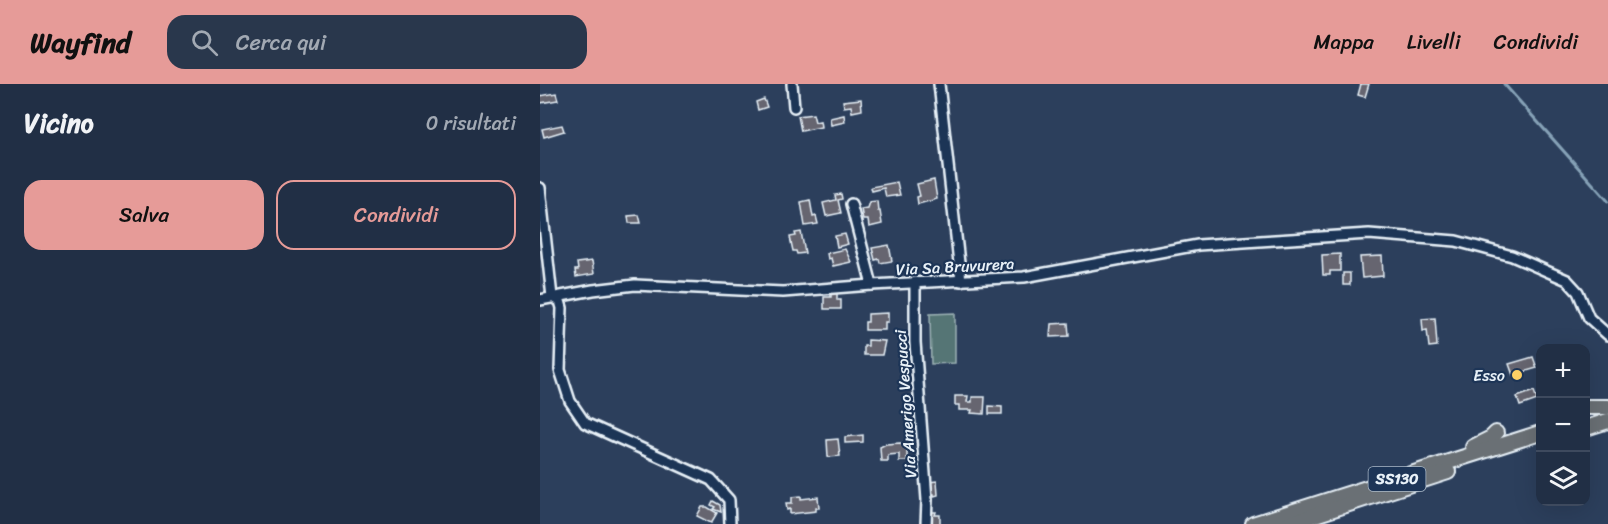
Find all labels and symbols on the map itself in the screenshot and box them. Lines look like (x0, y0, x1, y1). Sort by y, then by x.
street label: Via Sa Bruvurera (895, 249, 1015, 284)
street label: Via Amerigo Vespucci (886, 328, 925, 479)
place label: Esso (1473, 361, 1505, 390)
marker: Esso (1510, 368, 1524, 382)
road number: SS130 (1368, 467, 1426, 491)

